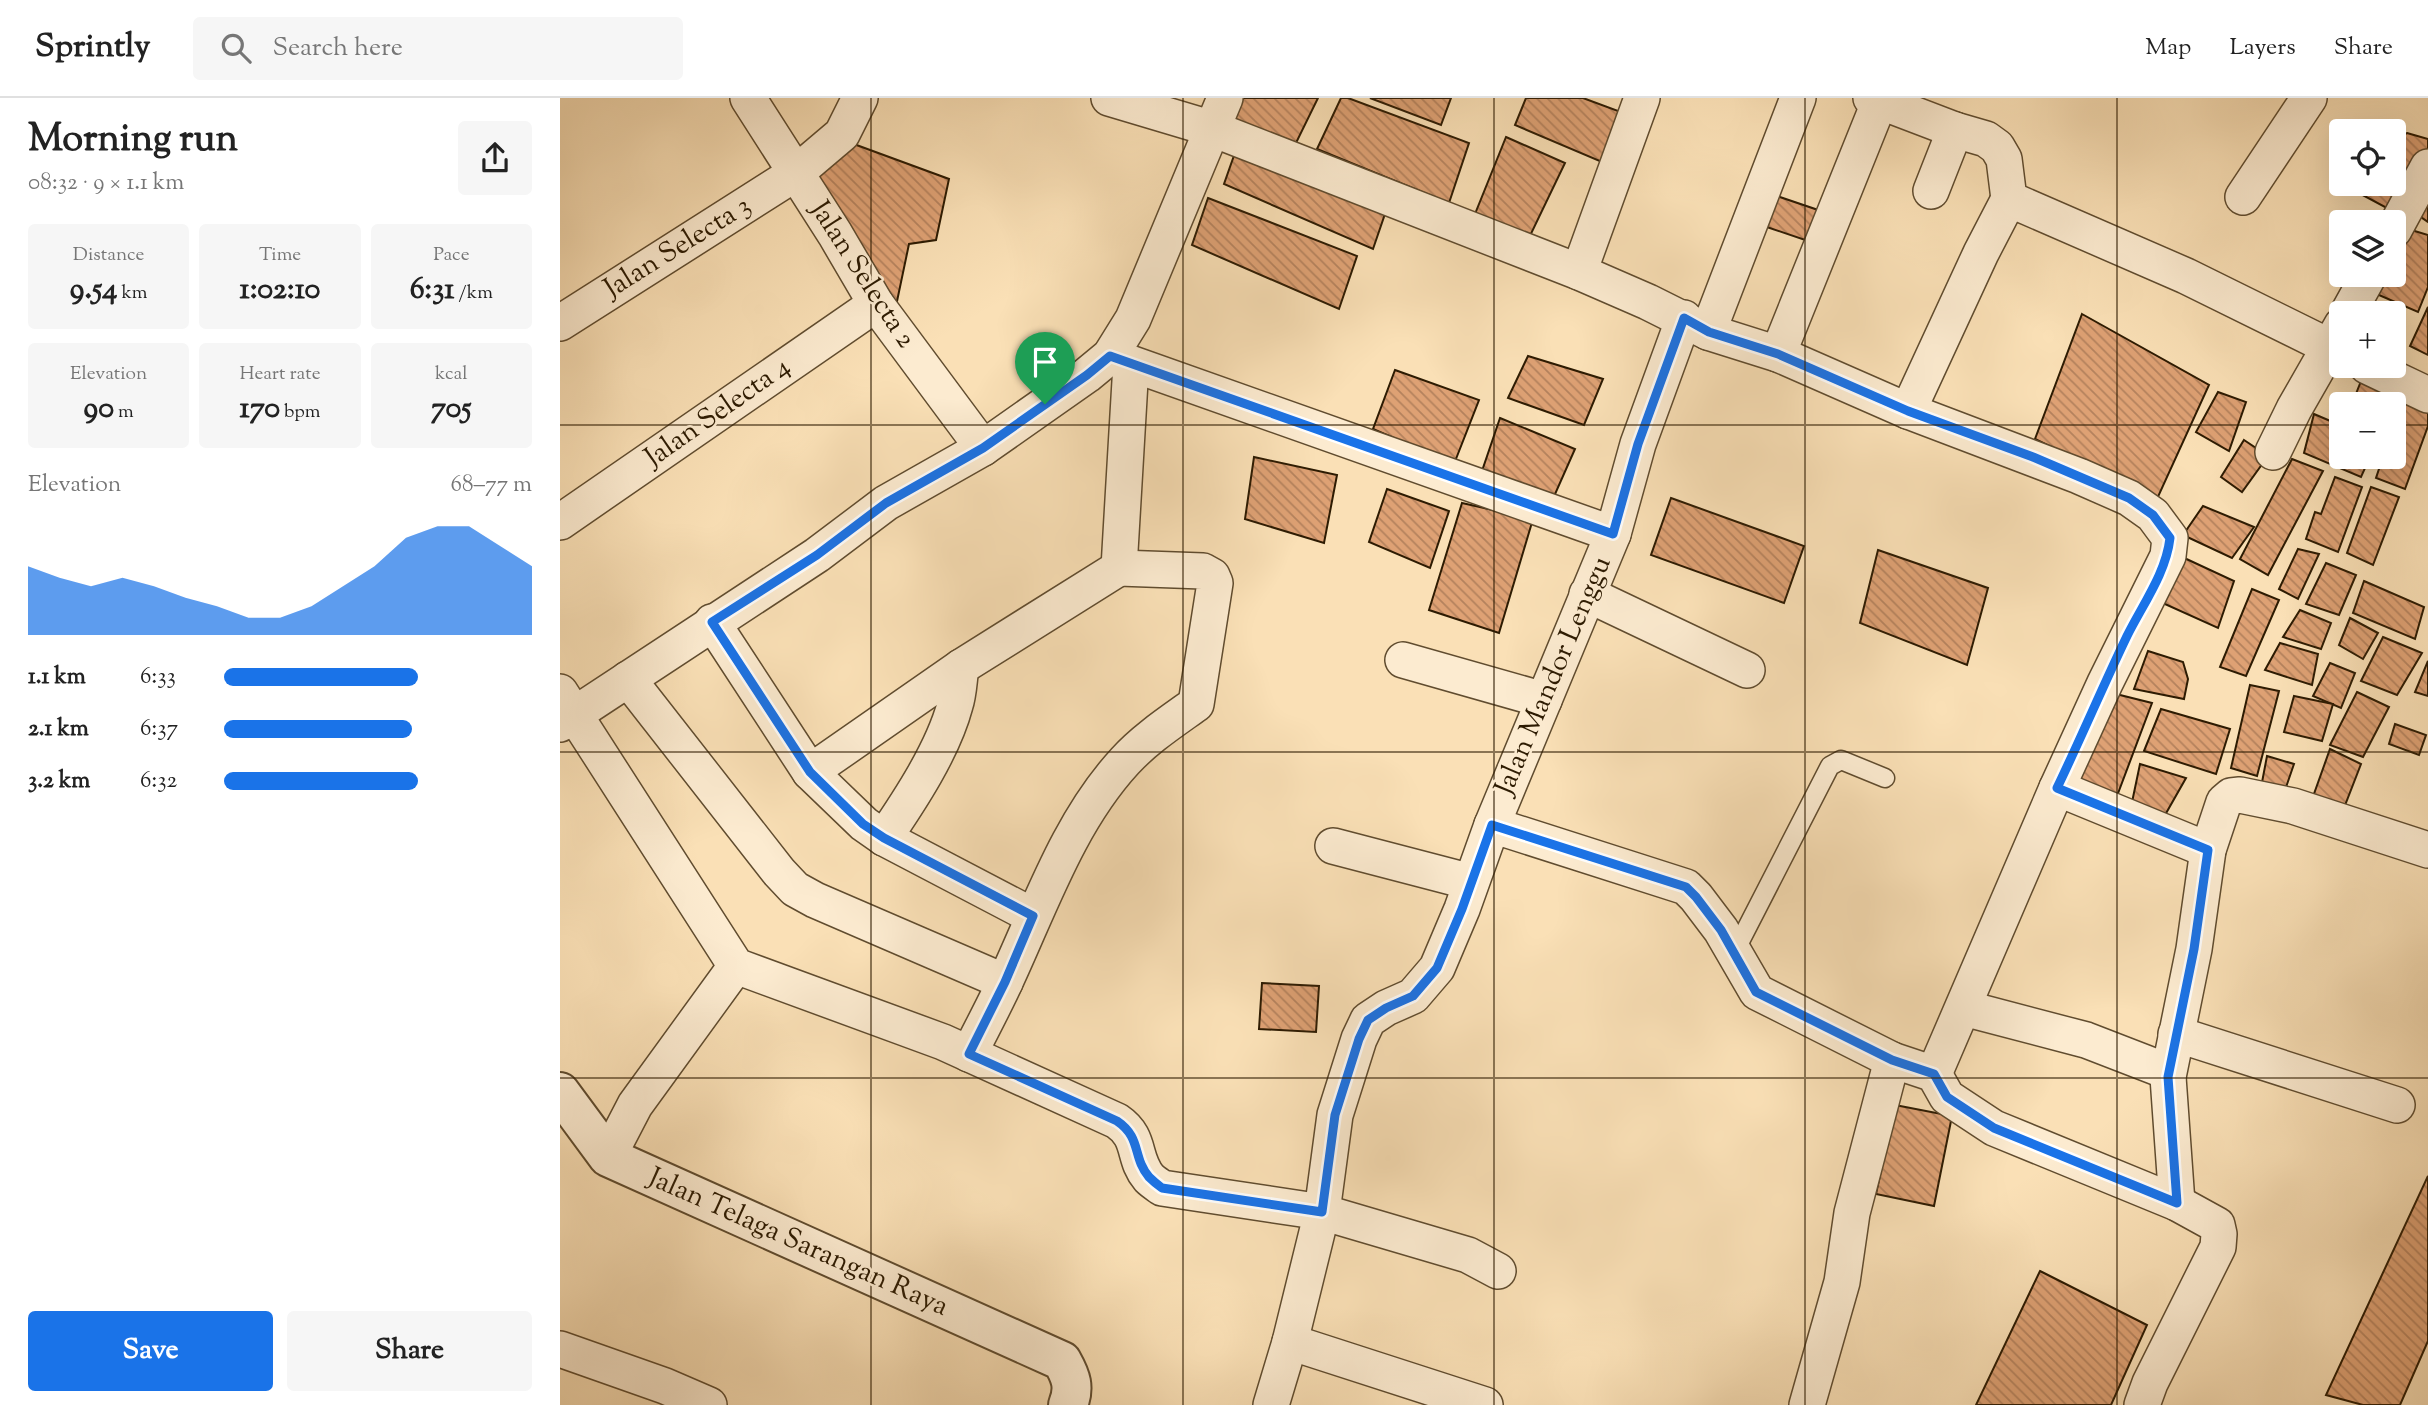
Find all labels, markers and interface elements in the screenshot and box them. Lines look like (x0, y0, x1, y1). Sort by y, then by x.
search box (193, 17, 683, 80)
text: Sprintly (35, 24, 151, 72)
icon: search (217, 29, 255, 67)
text: Search here (273, 30, 403, 67)
text: Map (2145, 31, 2191, 65)
text: Layers (2229, 31, 2296, 65)
text: Share (2334, 31, 2393, 65)
text: Morning run (28, 114, 238, 168)
map controls (2329, 119, 2406, 469)
button: locate (2329, 119, 2406, 196)
button: share (458, 121, 532, 195)
text: 08:32 · 9 × 1.1 km (28, 167, 184, 200)
street label: Jalan Selecta 3 (595, 187, 759, 310)
street label: Jalan Selecta 2 (798, 192, 925, 357)
button: layers (2329, 210, 2406, 287)
text: Distance (73, 242, 144, 269)
text: Time (259, 242, 301, 269)
text: Pace (433, 242, 470, 269)
text: 9.54 (70, 269, 117, 312)
text: 1:02:10 (240, 269, 320, 312)
text: 6:31 (410, 269, 454, 312)
text: km (117, 280, 147, 307)
text: /km (454, 280, 493, 307)
button: + (2329, 301, 2406, 378)
pin (1015, 332, 1075, 404)
icon: arrive (1026, 343, 1064, 381)
street label: Jalan Selecta 4 (635, 348, 799, 479)
text: Elevation (70, 361, 147, 388)
text: Heart rate (239, 361, 321, 388)
text: kcal (435, 361, 468, 388)
text: 90 (84, 388, 114, 431)
text: 170 (239, 388, 280, 431)
text: 705 (431, 388, 472, 431)
button: − (2329, 392, 2406, 469)
text: m (114, 399, 134, 426)
text: bpm (280, 399, 321, 426)
text: Elevation (28, 469, 121, 502)
text: 68–77 m (451, 469, 532, 502)
street label: Jalan Mandor Lenggu (1485, 550, 1622, 803)
text: 1.1 km (28, 661, 86, 694)
text: 6:33 (140, 661, 176, 694)
text: 2.1 km (28, 713, 89, 746)
text: 6:37 (140, 713, 178, 746)
text: 3.2 km (28, 765, 90, 798)
text: 6:32 (140, 765, 177, 798)
street label: Jalan Telaga Sarangan Raya (640, 1158, 955, 1327)
button: Save (28, 1311, 273, 1391)
button: Share (287, 1311, 532, 1391)

